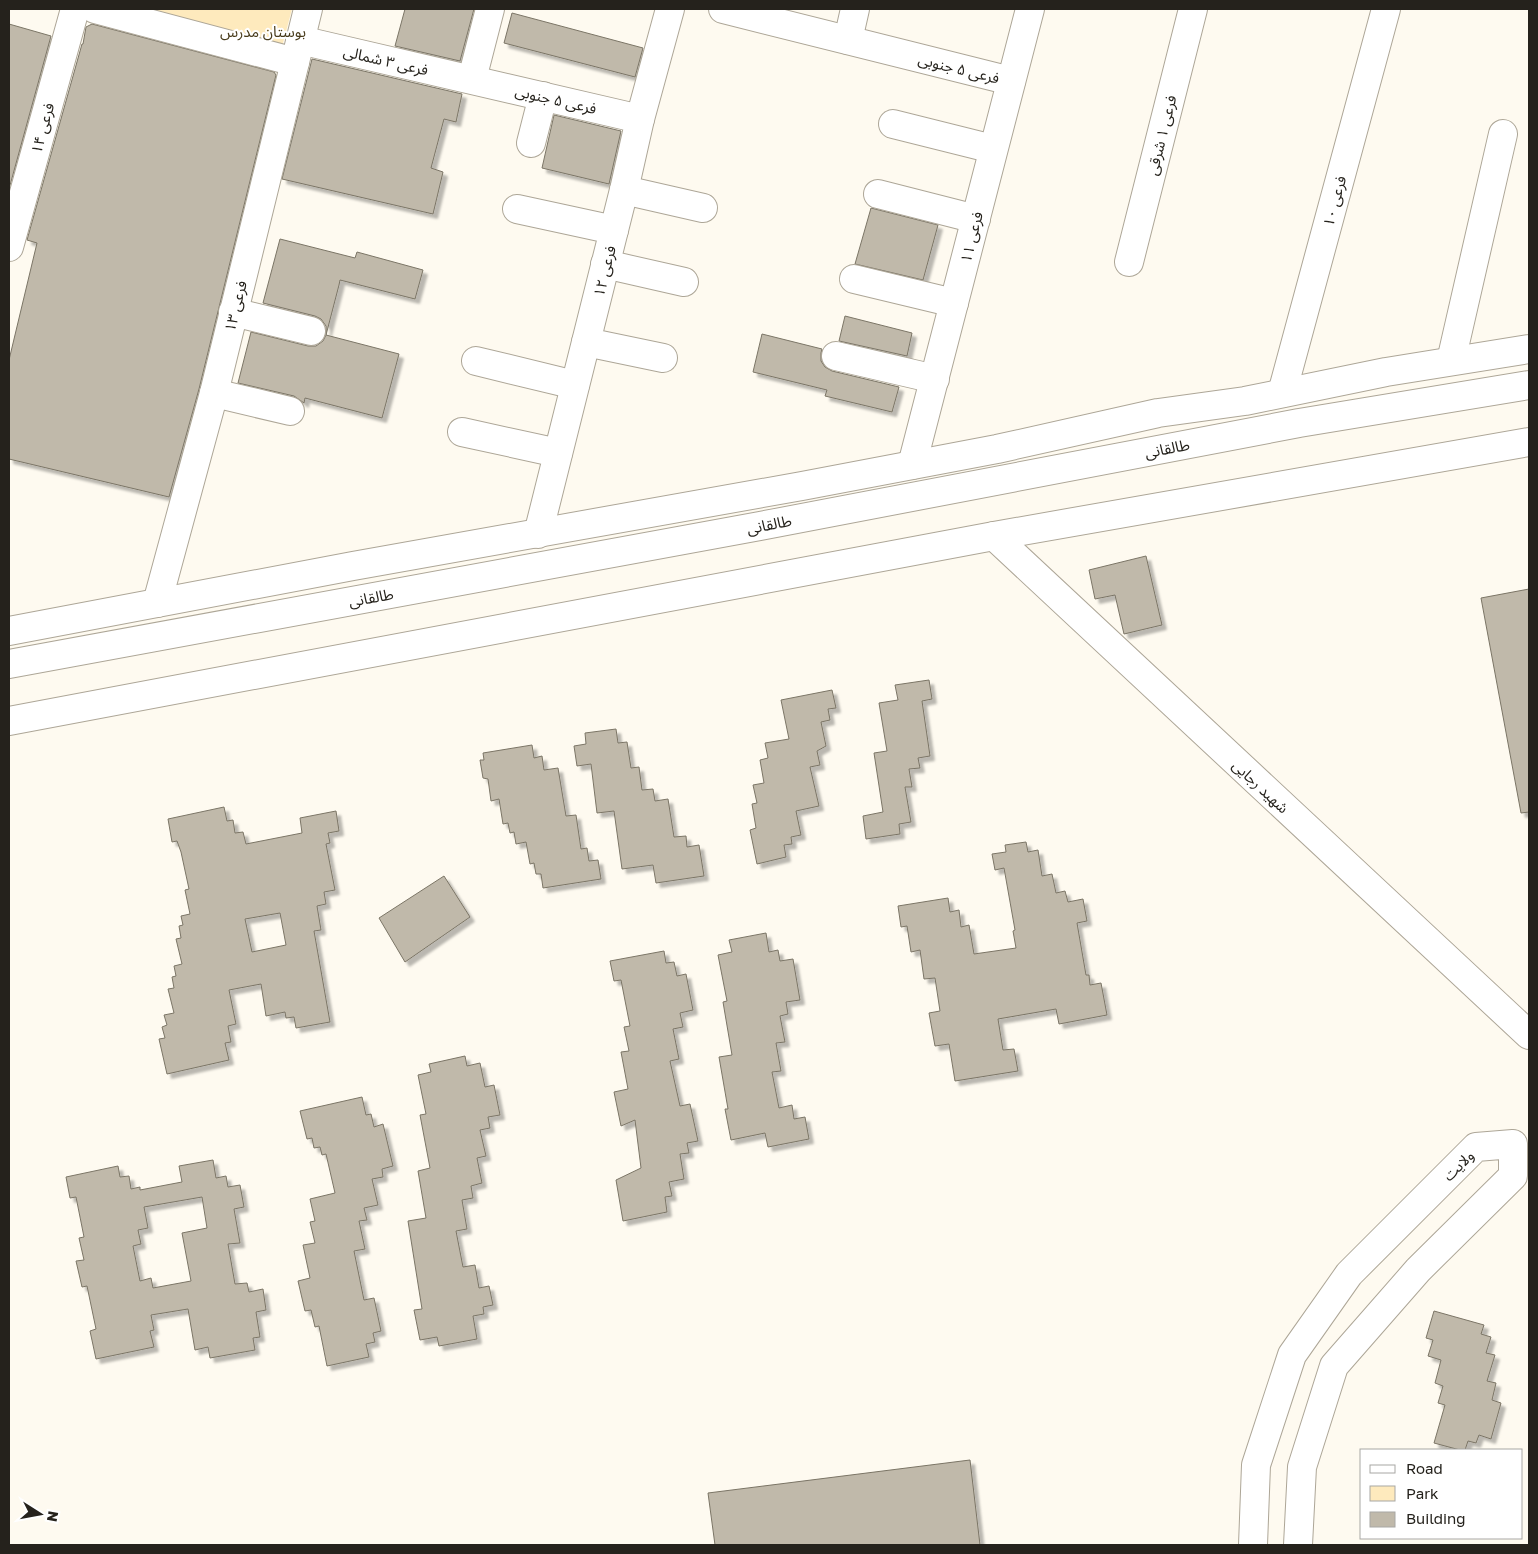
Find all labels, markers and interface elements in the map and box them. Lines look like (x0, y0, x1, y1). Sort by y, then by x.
park label: بوستان مدرس (220, 22, 306, 41)
street label: فرعی ۳ شمالی (342, 41, 431, 80)
street label: فرعی ۵ جنوبی (916, 49, 1002, 88)
street label: فرعی ۵ جنوبی (513, 81, 599, 118)
street label: فرعی ۱ شرقی (1142, 93, 1181, 177)
street label: فرعی ۱۴ (27, 100, 58, 156)
street label: فرعی ۱۰ (1319, 173, 1350, 229)
street label: فرعی ۱۱ (956, 209, 987, 265)
street label: فرعی ۱۲ (589, 243, 620, 299)
street label: فرعی ۱۳ (220, 278, 251, 334)
street label: طالقانی (1143, 435, 1191, 462)
street label: طالقانی (745, 511, 793, 538)
street label: طالقانی (347, 584, 395, 611)
street label: شهید رجایی (1228, 755, 1293, 817)
street label: ولایت (1439, 1146, 1478, 1185)
legend (1360, 1449, 1523, 1539)
text: Road (1406, 1459, 1443, 1477)
text: Park (1406, 1484, 1439, 1502)
north arrow (15, 1489, 65, 1539)
text: Building (1406, 1509, 1466, 1527)
text: N (44, 1510, 63, 1523)

